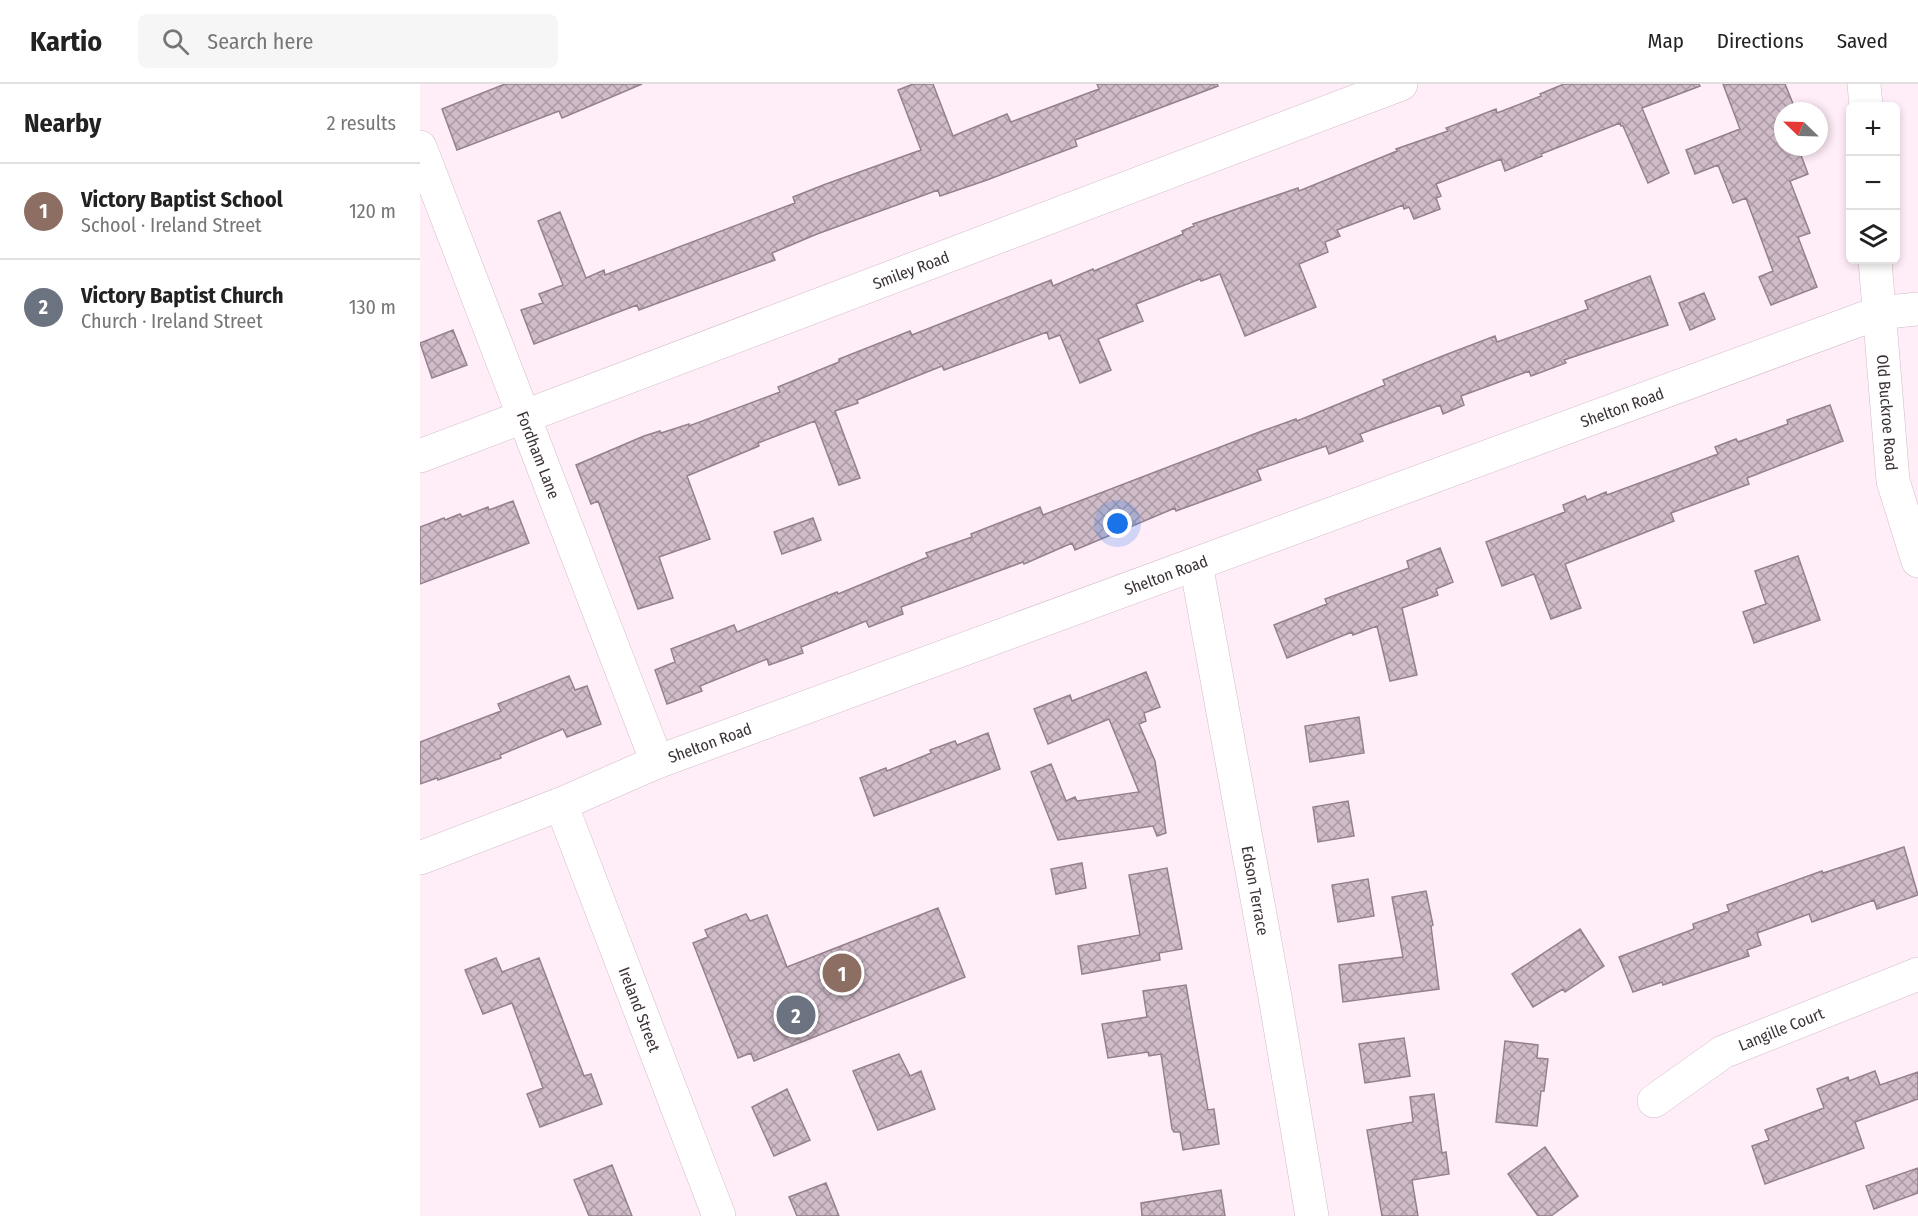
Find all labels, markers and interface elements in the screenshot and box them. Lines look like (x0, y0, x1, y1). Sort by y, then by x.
search box (138, 14, 558, 68)
text: Kartio (30, 25, 102, 58)
icon: search (159, 25, 192, 58)
text: Search here (207, 28, 313, 55)
text: Map (1647, 28, 1684, 54)
text: Directions (1717, 28, 1804, 54)
text: Saved (1837, 28, 1888, 54)
north arrow (1774, 102, 1828, 156)
map controls (1846, 102, 1900, 264)
button: + (1846, 102, 1900, 156)
text: Nearby (24, 108, 101, 139)
text: 2 results (327, 111, 396, 135)
button: − (1846, 156, 1900, 210)
text: Victory Baptist School (81, 186, 283, 213)
text: 1 (39, 199, 48, 223)
text: 120 m (349, 199, 396, 223)
button: layers (1846, 210, 1900, 264)
text: School · Ireland Street (81, 213, 262, 237)
street label: Smiley Road (870, 247, 952, 293)
text: Victory Baptist Church (81, 282, 283, 309)
text: 2 (39, 295, 48, 319)
text: 130 m (349, 295, 396, 319)
text: Church · Ireland Street (81, 309, 263, 333)
street label: Old Buckroe Road (1873, 354, 1901, 471)
street label: Shelton Road (1578, 384, 1666, 432)
street label: Fordham Lane (513, 409, 564, 502)
your location (1103, 509, 1132, 538)
street label: Shelton Road (1122, 551, 1210, 599)
street label: Shelton Road (666, 719, 754, 767)
street label: Edson Terrace (1238, 844, 1273, 937)
pin: 1 (822, 950, 862, 996)
street label: Ireland Street (614, 964, 664, 1055)
pin: 2 (776, 992, 815, 1038)
street label: Langille Court (1736, 1003, 1827, 1055)

